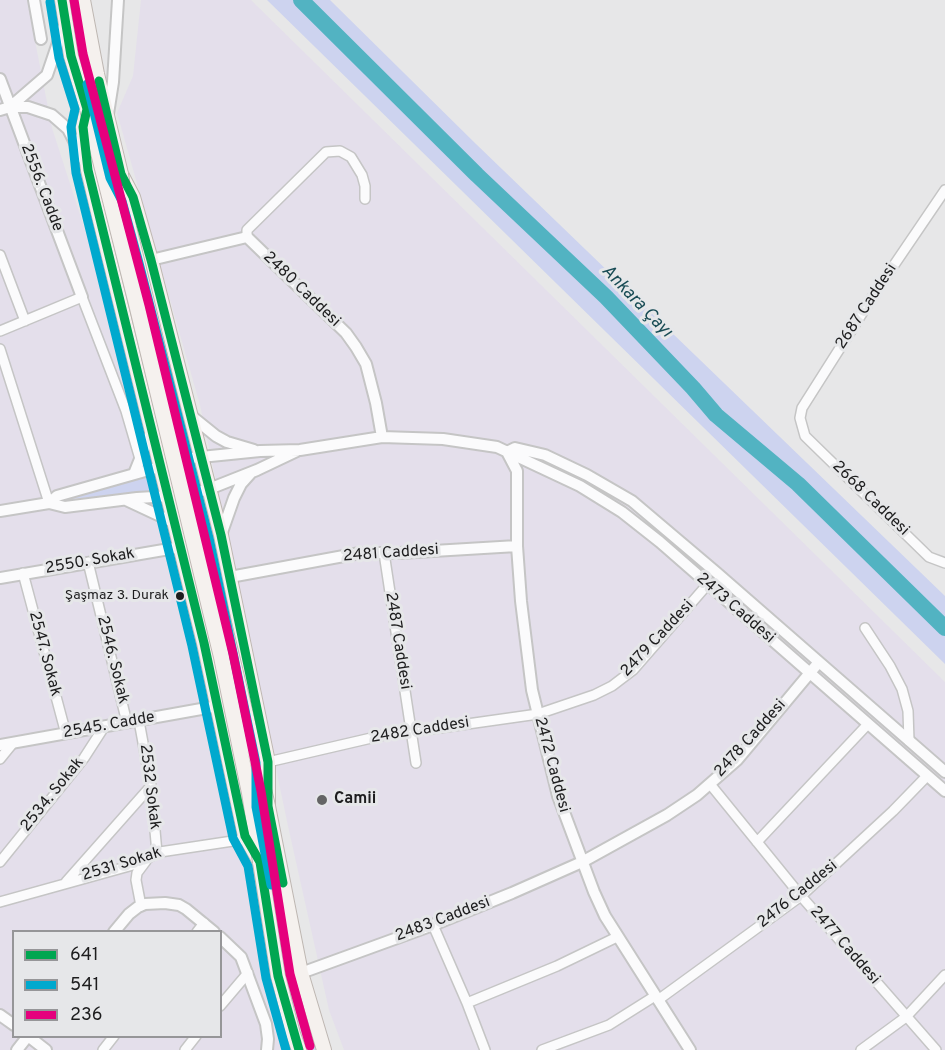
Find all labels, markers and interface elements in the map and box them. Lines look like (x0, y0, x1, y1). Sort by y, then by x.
street label: 2556. Cadde (16, 142, 66, 234)
street label: 2480 Caddesi (258, 248, 344, 332)
water label: Ankara Çayı (596, 261, 676, 343)
street label: 2687 Caddesi (832, 261, 902, 353)
street label: 2668 Caddesi (828, 458, 912, 540)
street label: 2481 Caddesi (342, 541, 440, 567)
street label: 2550. Sokak (44, 545, 136, 579)
street label: 2473 Caddesi (692, 570, 778, 648)
place label: Şaşmaz 3. Durak (65, 588, 169, 604)
marker: Şaşmaz 3. Durak (174, 590, 186, 602)
street label: 2487 Caddesi (380, 591, 414, 691)
street label: 2479 Caddesi (618, 597, 698, 681)
street label: 2547. Sokak (23, 609, 65, 699)
street label: 2546. Sokak (92, 614, 132, 706)
street label: 2478 Caddesi (711, 696, 791, 782)
street label: 2545. Cadde (62, 708, 156, 744)
street label: 2482 Caddesi (369, 714, 471, 748)
street label: 2472 Caddesi (529, 715, 573, 815)
street label: 2532 Sokak (134, 743, 164, 831)
street label: 2534. Sokak (17, 754, 89, 836)
place label: Camii (334, 790, 376, 810)
marker: Camii (315, 793, 329, 807)
street label: 2531 Sokak (80, 844, 164, 886)
street label: 2476 Caddesi (754, 857, 842, 933)
street label: 2483 Caddesi (393, 893, 493, 947)
street label: 2477 Caddesi (805, 903, 883, 989)
legend (12, 930, 222, 1038)
text: 641 (70, 944, 99, 967)
text: 541 (70, 974, 99, 997)
text: 236 (70, 1004, 103, 1027)

